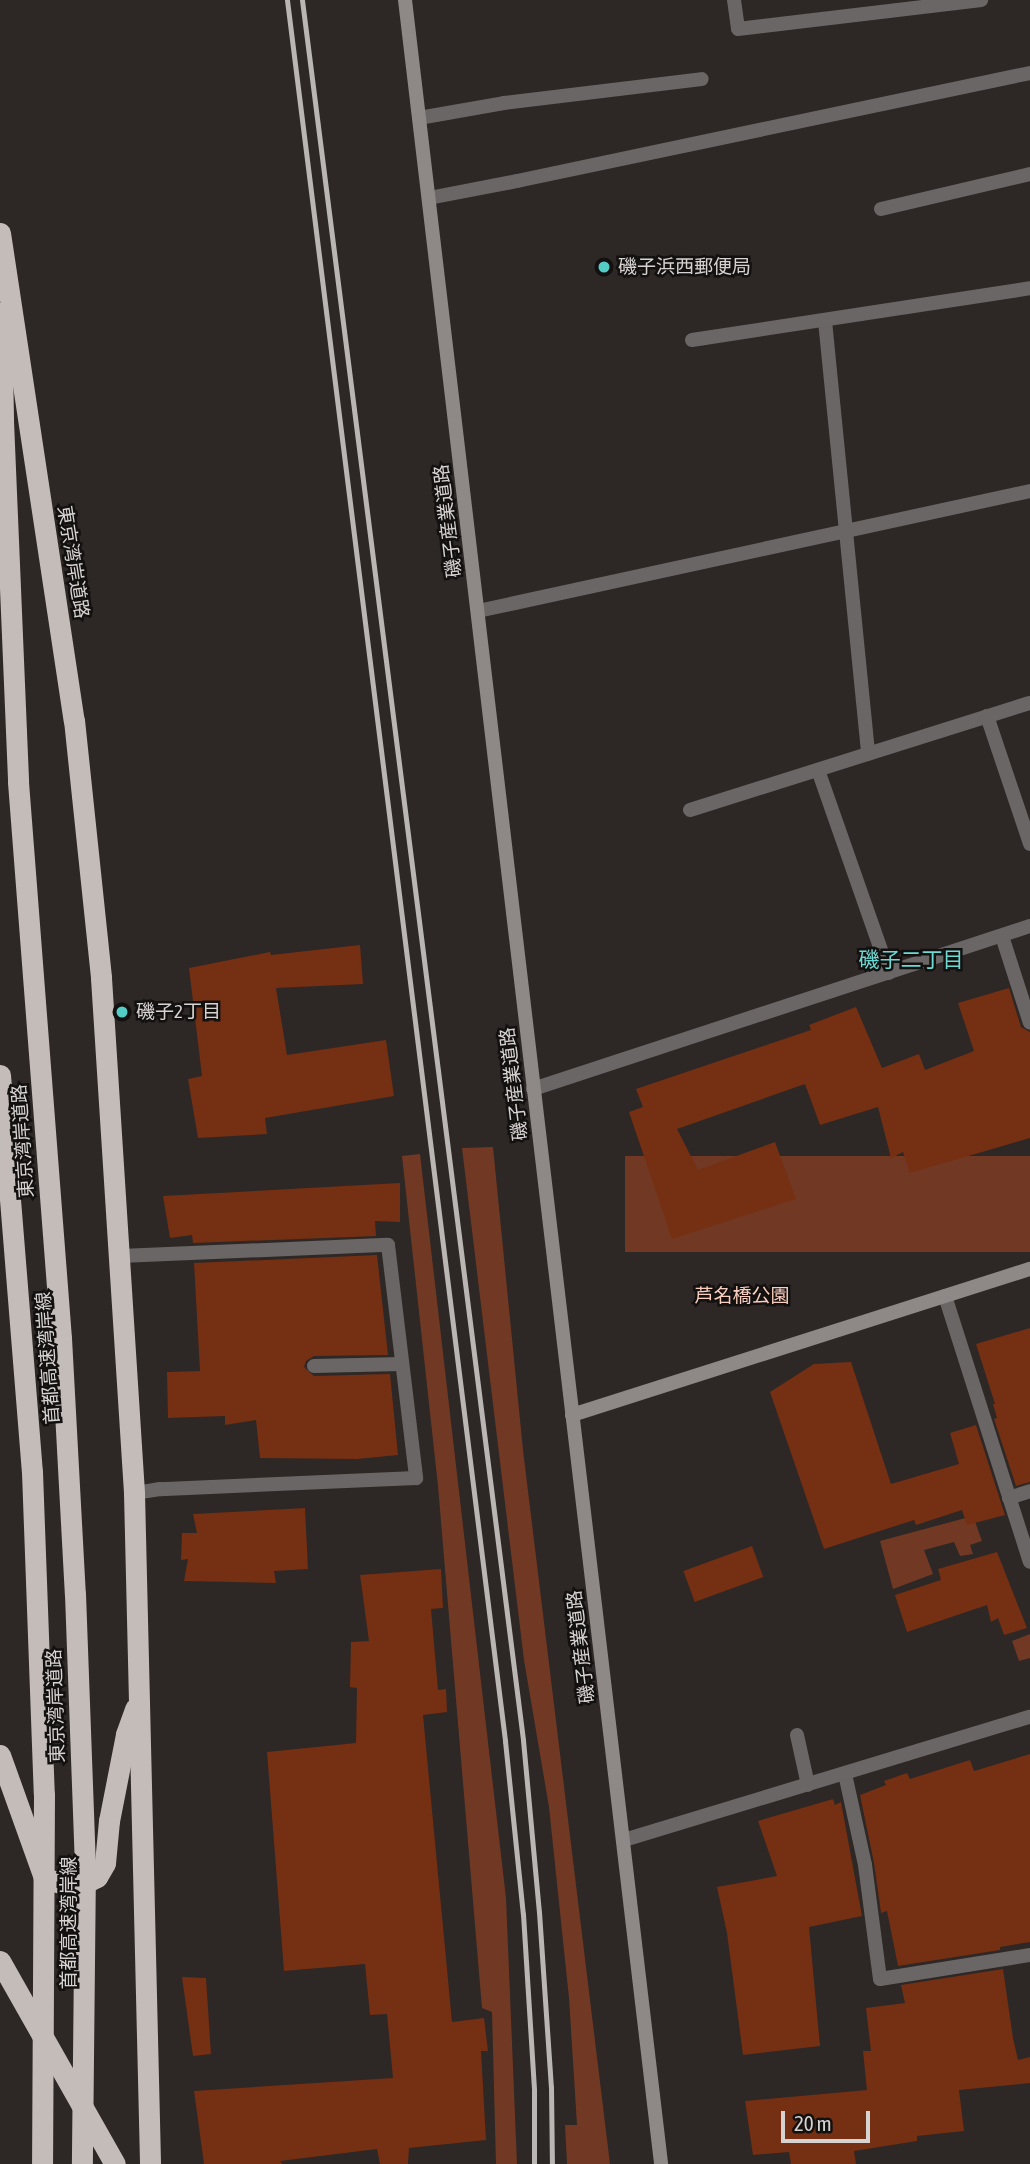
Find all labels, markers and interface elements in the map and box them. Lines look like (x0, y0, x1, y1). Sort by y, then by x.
place label: 磯子浜西郵便局 (618, 256, 751, 278)
marker: 磯子浜西郵便局 (596, 259, 612, 275)
street label: 磯子産業道路 (430, 463, 466, 579)
street label: 東京湾岸道路 (53, 504, 93, 620)
district label: 磯子二丁目 (859, 946, 963, 972)
place label: 磯子2丁目 (136, 1001, 221, 1023)
marker: 磯子2丁目 (114, 1004, 130, 1020)
street label: 磯子産業道路 (496, 1026, 532, 1142)
street label: 東京湾岸道路 (8, 1083, 38, 1199)
park label: 芦名橋公園 (695, 1285, 789, 1307)
street label: 首都高速湾岸線 (32, 1291, 64, 1425)
street label: 磯子産業道路 (563, 1589, 599, 1705)
street label: 東京湾岸道路 (43, 1649, 69, 1763)
street label: 首都高速湾岸線 (58, 1857, 80, 1989)
scale bar (785, 2098, 874, 2142)
text: 20 m (794, 2111, 832, 2135)

